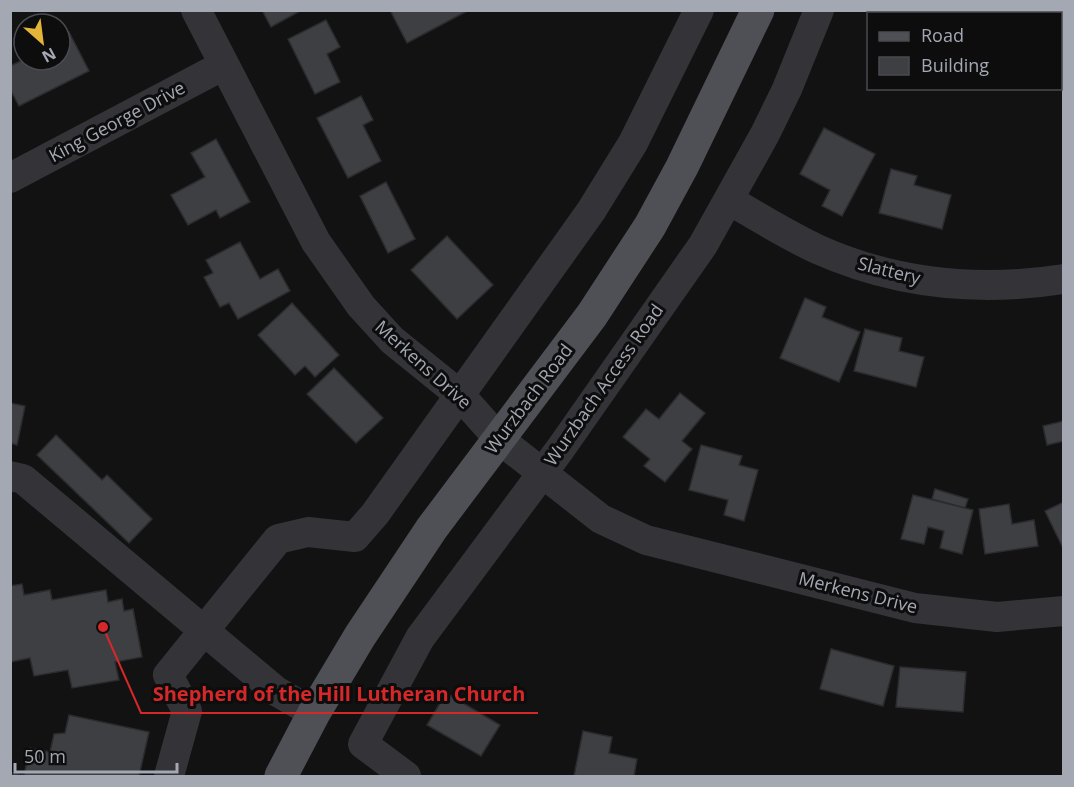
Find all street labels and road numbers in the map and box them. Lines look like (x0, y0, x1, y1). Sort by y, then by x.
street label: King George Drive (44, 75, 189, 167)
street label: Slattery (855, 251, 924, 290)
street label: Wurzbach Access Road (538, 299, 668, 470)
street label: Merkens Drive (370, 315, 477, 414)
street label: Wurzbach Road (479, 339, 577, 458)
street label: Merkens Drive (796, 566, 920, 618)

